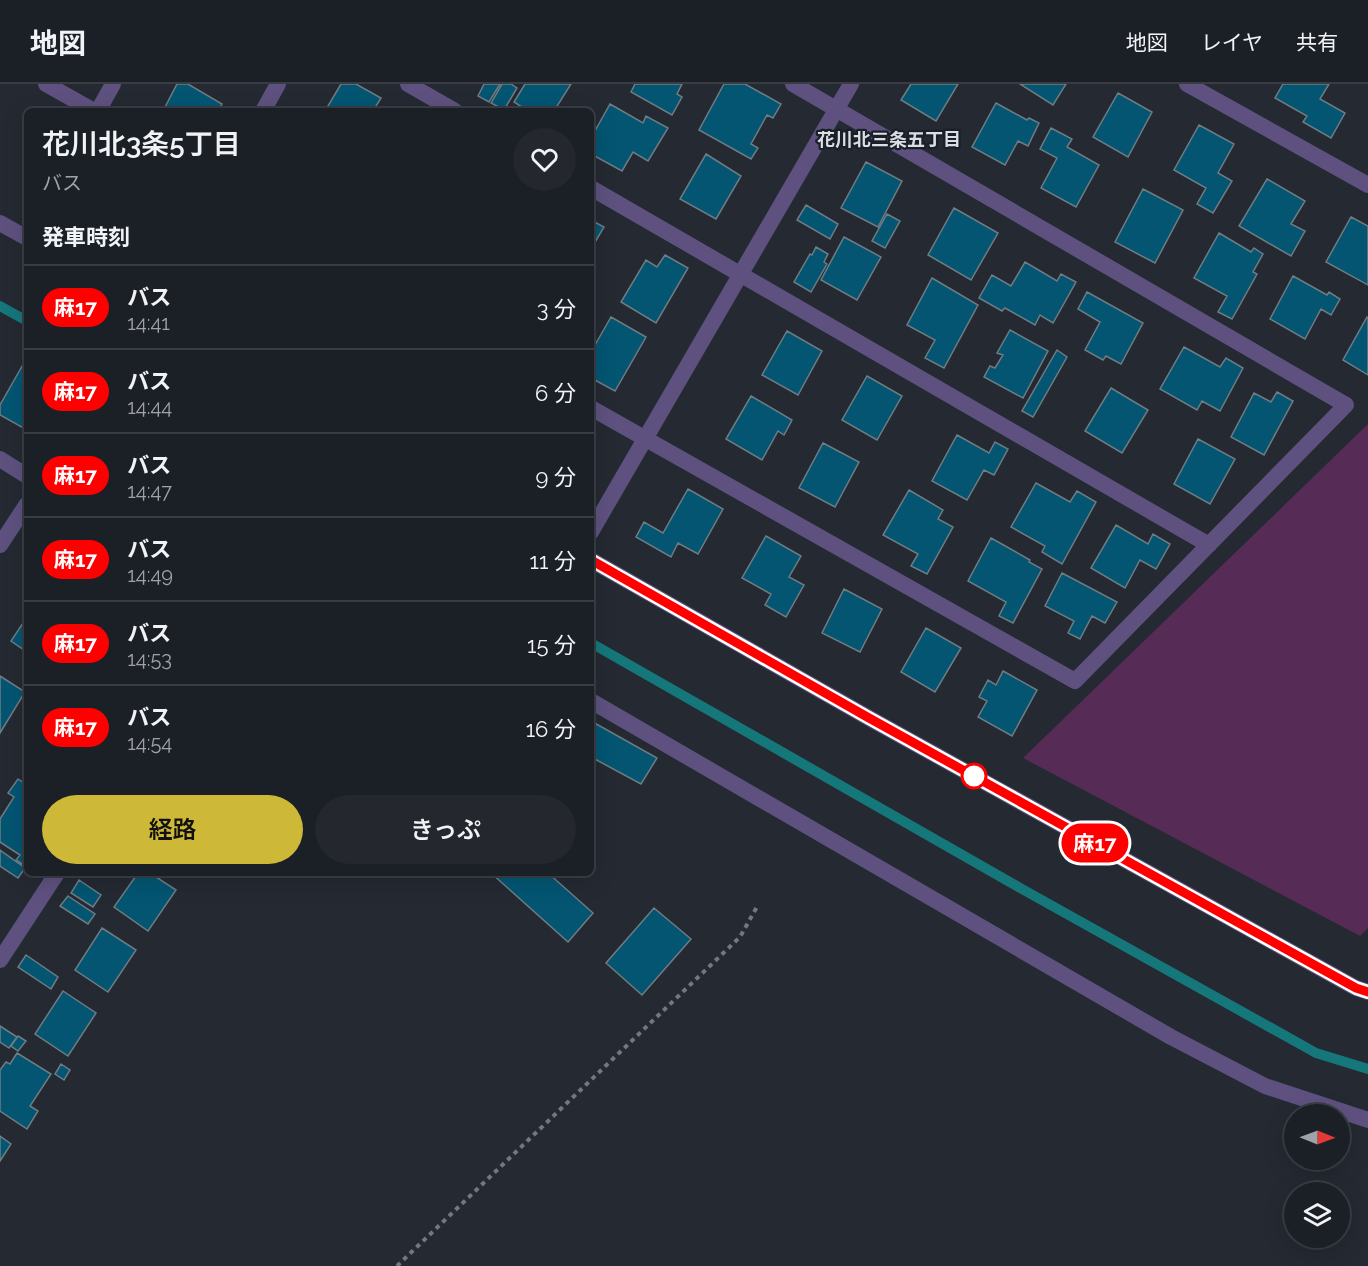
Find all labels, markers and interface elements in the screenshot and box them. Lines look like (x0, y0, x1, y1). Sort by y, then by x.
text: 地図 (30, 27, 86, 60)
text: 地図 (1126, 30, 1168, 55)
text: レイヤ (1201, 30, 1263, 55)
text: 共有 (1296, 30, 1338, 55)
text: 花川北3条5丁目 (42, 128, 241, 161)
button: heart (513, 128, 576, 191)
district label: 花川北三条五丁目 (817, 129, 961, 150)
text: バス (42, 171, 82, 195)
text: 発車時刻 (42, 224, 130, 250)
text: バス (127, 284, 171, 310)
text: 麻17 (54, 295, 97, 320)
text: 3 分 (537, 296, 576, 322)
text: 14:41 (127, 311, 170, 335)
text: バス (127, 368, 171, 394)
text: 麻17 (54, 379, 97, 404)
text: 6 分 (535, 380, 576, 406)
text: 14:44 (127, 395, 172, 419)
text: バス (127, 452, 171, 478)
text: 麻17 (54, 463, 97, 488)
text: 9 分 (535, 464, 576, 490)
text: 14:47 (127, 479, 172, 503)
text: バス (127, 536, 171, 562)
text: 麻17 (54, 547, 97, 572)
text: 11 分 (530, 548, 576, 574)
text: 14:49 (127, 563, 173, 587)
text: バス (127, 620, 171, 646)
text: 麻17 (54, 631, 97, 656)
text: 15 分 (527, 632, 576, 658)
text: 14:53 (127, 647, 172, 671)
text: バス (127, 704, 171, 730)
text: 麻17 (54, 715, 97, 740)
text: 16 分 (526, 716, 576, 742)
text: 14:54 (127, 731, 172, 755)
unlabelled marker (961, 763, 987, 789)
button: 経路 (42, 795, 303, 864)
button: きっぷ (315, 795, 576, 864)
line badge: 麻17 (1060, 824, 1130, 862)
text: 麻17 (1073, 831, 1117, 856)
north arrow (1284, 1104, 1350, 1170)
map controls (1284, 1104, 1350, 1248)
button: layers (1284, 1182, 1350, 1248)

